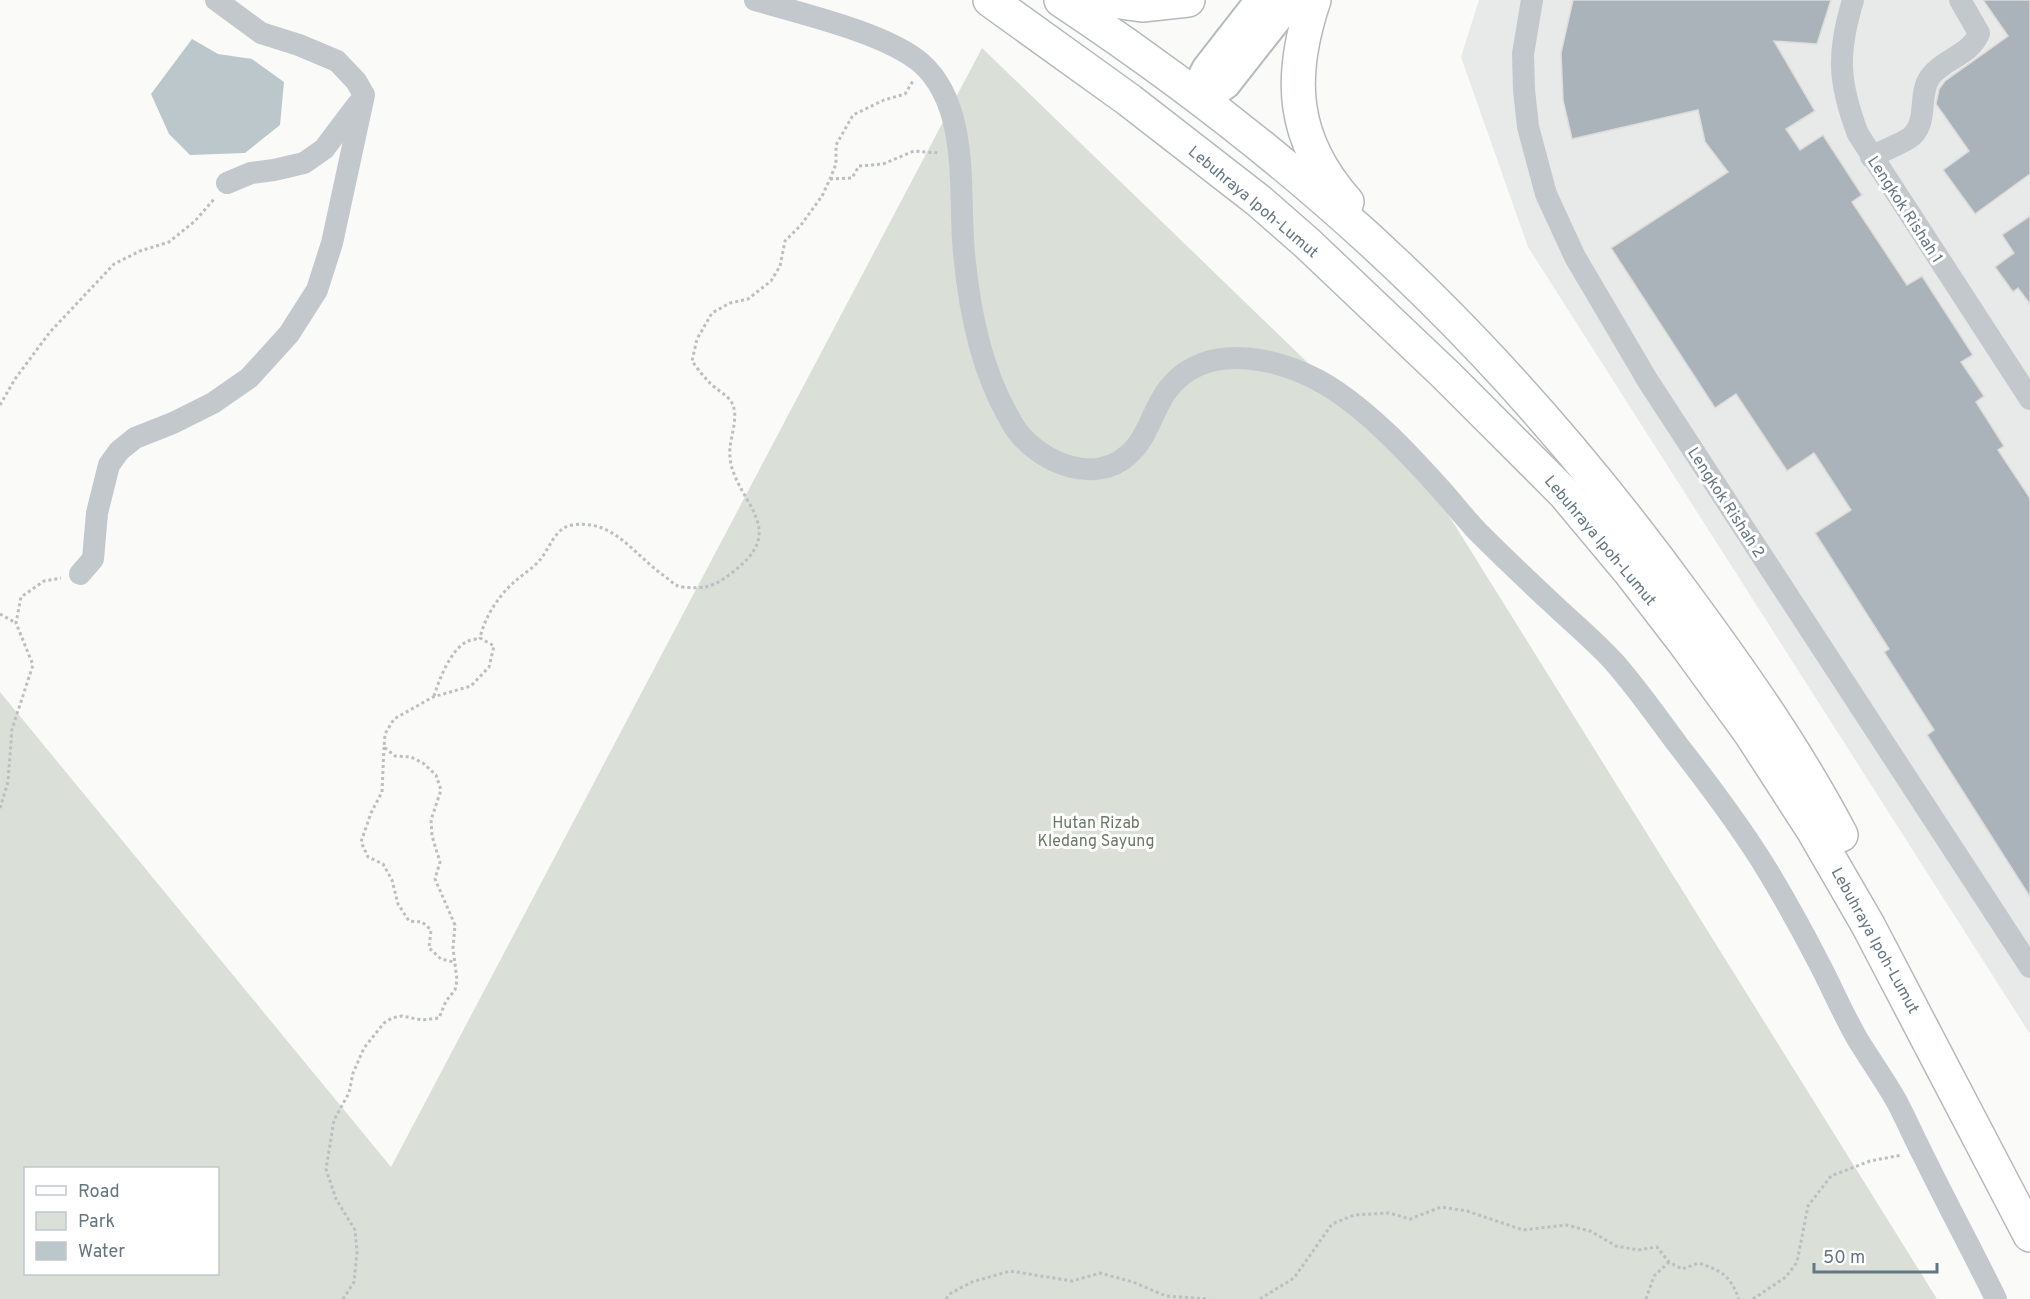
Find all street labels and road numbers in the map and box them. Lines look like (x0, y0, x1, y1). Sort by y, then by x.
street label: Lebuhraya Ipoh-Lumut (1183, 142, 1322, 263)
street label: Lengkok Rishah 1 (1862, 153, 1946, 267)
street label: Lengkok Rishah 2 (1682, 444, 1768, 562)
street label: Lebuhraya Ipoh-Lumut (1539, 472, 1660, 611)
street label: Lebuhraya Ipoh-Lumut (1826, 864, 1923, 1018)

